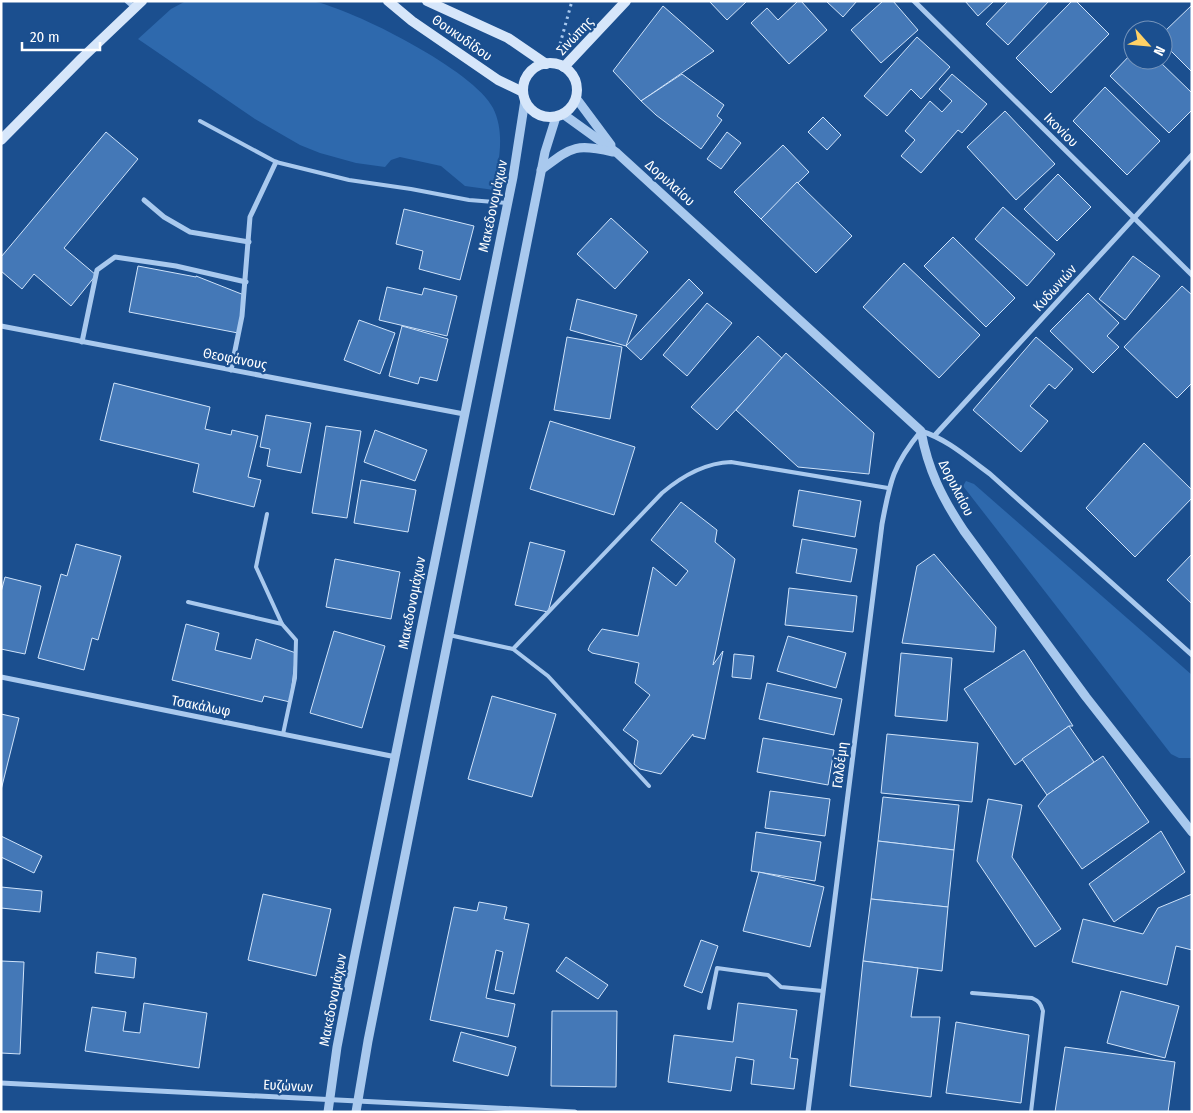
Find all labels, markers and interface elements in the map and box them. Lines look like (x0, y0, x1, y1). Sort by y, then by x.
street label: Θουκυδίδου (429, 11, 495, 65)
street label: Σινώπης (553, 13, 597, 59)
scale bar (22, 20, 100, 52)
north arrow (1123, 20, 1173, 70)
text: 20 m (30, 28, 60, 46)
text: N (1150, 43, 1169, 58)
street label: Ικονίου (1040, 109, 1082, 151)
street label: Δορυλαίου (642, 156, 698, 210)
street label: Μακεδονομάχων (475, 158, 511, 254)
street label: Κυδωνιών (1030, 261, 1080, 315)
street label: Θεοφάνους (201, 344, 269, 374)
street label: Δορυλαίου (935, 457, 977, 519)
street label: Μακεδονομάχων (395, 555, 429, 651)
street label: Τσακάλωφ (170, 692, 232, 720)
street label: Γαλδέμη (829, 741, 851, 789)
street label: Μακεδονομάχων (316, 952, 350, 1048)
street label: Ευζώνων (263, 1076, 313, 1096)

